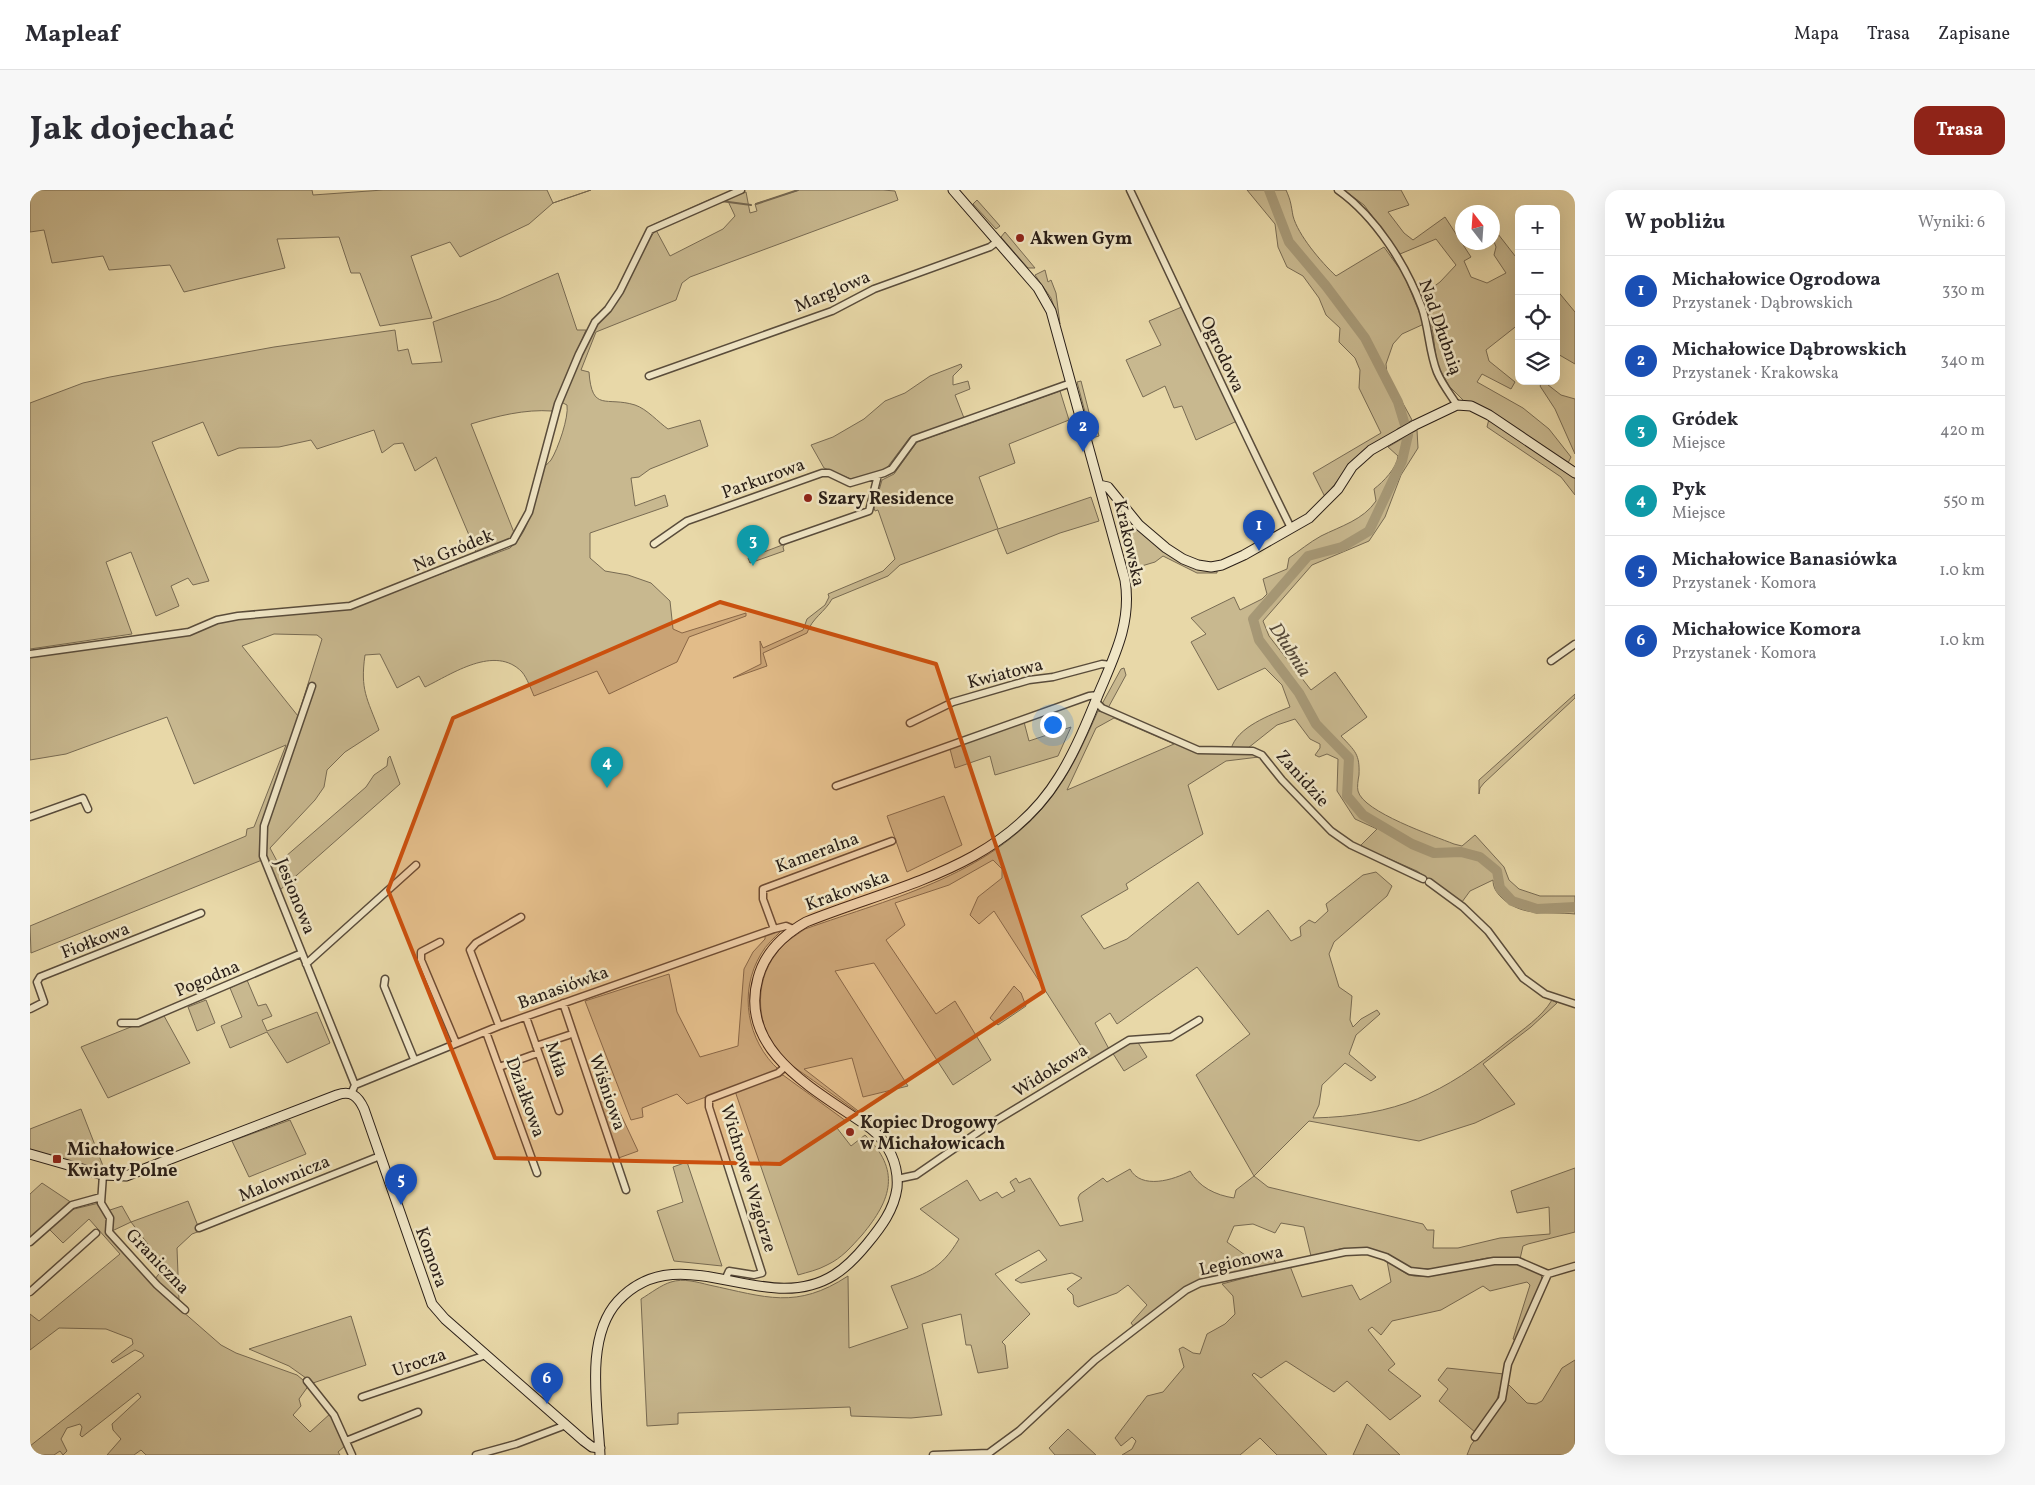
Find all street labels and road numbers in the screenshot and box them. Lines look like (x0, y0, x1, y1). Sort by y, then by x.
street label: Marglowa (791, 265, 874, 320)
street label: Nad Dłubnią (1412, 276, 1468, 379)
street label: Ogrodowa (1193, 312, 1250, 397)
street label: Parkurowa (718, 453, 809, 506)
street label: Krakowska (1106, 498, 1151, 589)
street label: Na Gródek (410, 524, 498, 579)
street label: Kwiatowa (965, 653, 1046, 696)
street label: Zanidzie (1269, 745, 1334, 813)
street label: Kameralna (772, 827, 863, 880)
street label: Jesionowa (268, 855, 321, 938)
street label: Krakowska (802, 865, 893, 918)
street label: Fiołkowa (58, 917, 133, 966)
street label: Pogodna (171, 955, 244, 1004)
street label: Banasiówka (515, 960, 613, 1016)
street label: Miła (538, 1038, 573, 1081)
street label: Widokowa (1008, 1038, 1093, 1104)
street label: Wiśniowa (582, 1051, 631, 1134)
street label: Działkowa (499, 1054, 551, 1141)
street label: Wichrowe Wzgórze (713, 1101, 782, 1255)
street label: Malownicza (235, 1150, 334, 1209)
street label: Graniczna (119, 1224, 195, 1300)
street label: Komora (408, 1224, 453, 1291)
street label: Legionowa (1197, 1240, 1286, 1283)
street label: Urocza (389, 1343, 450, 1384)

